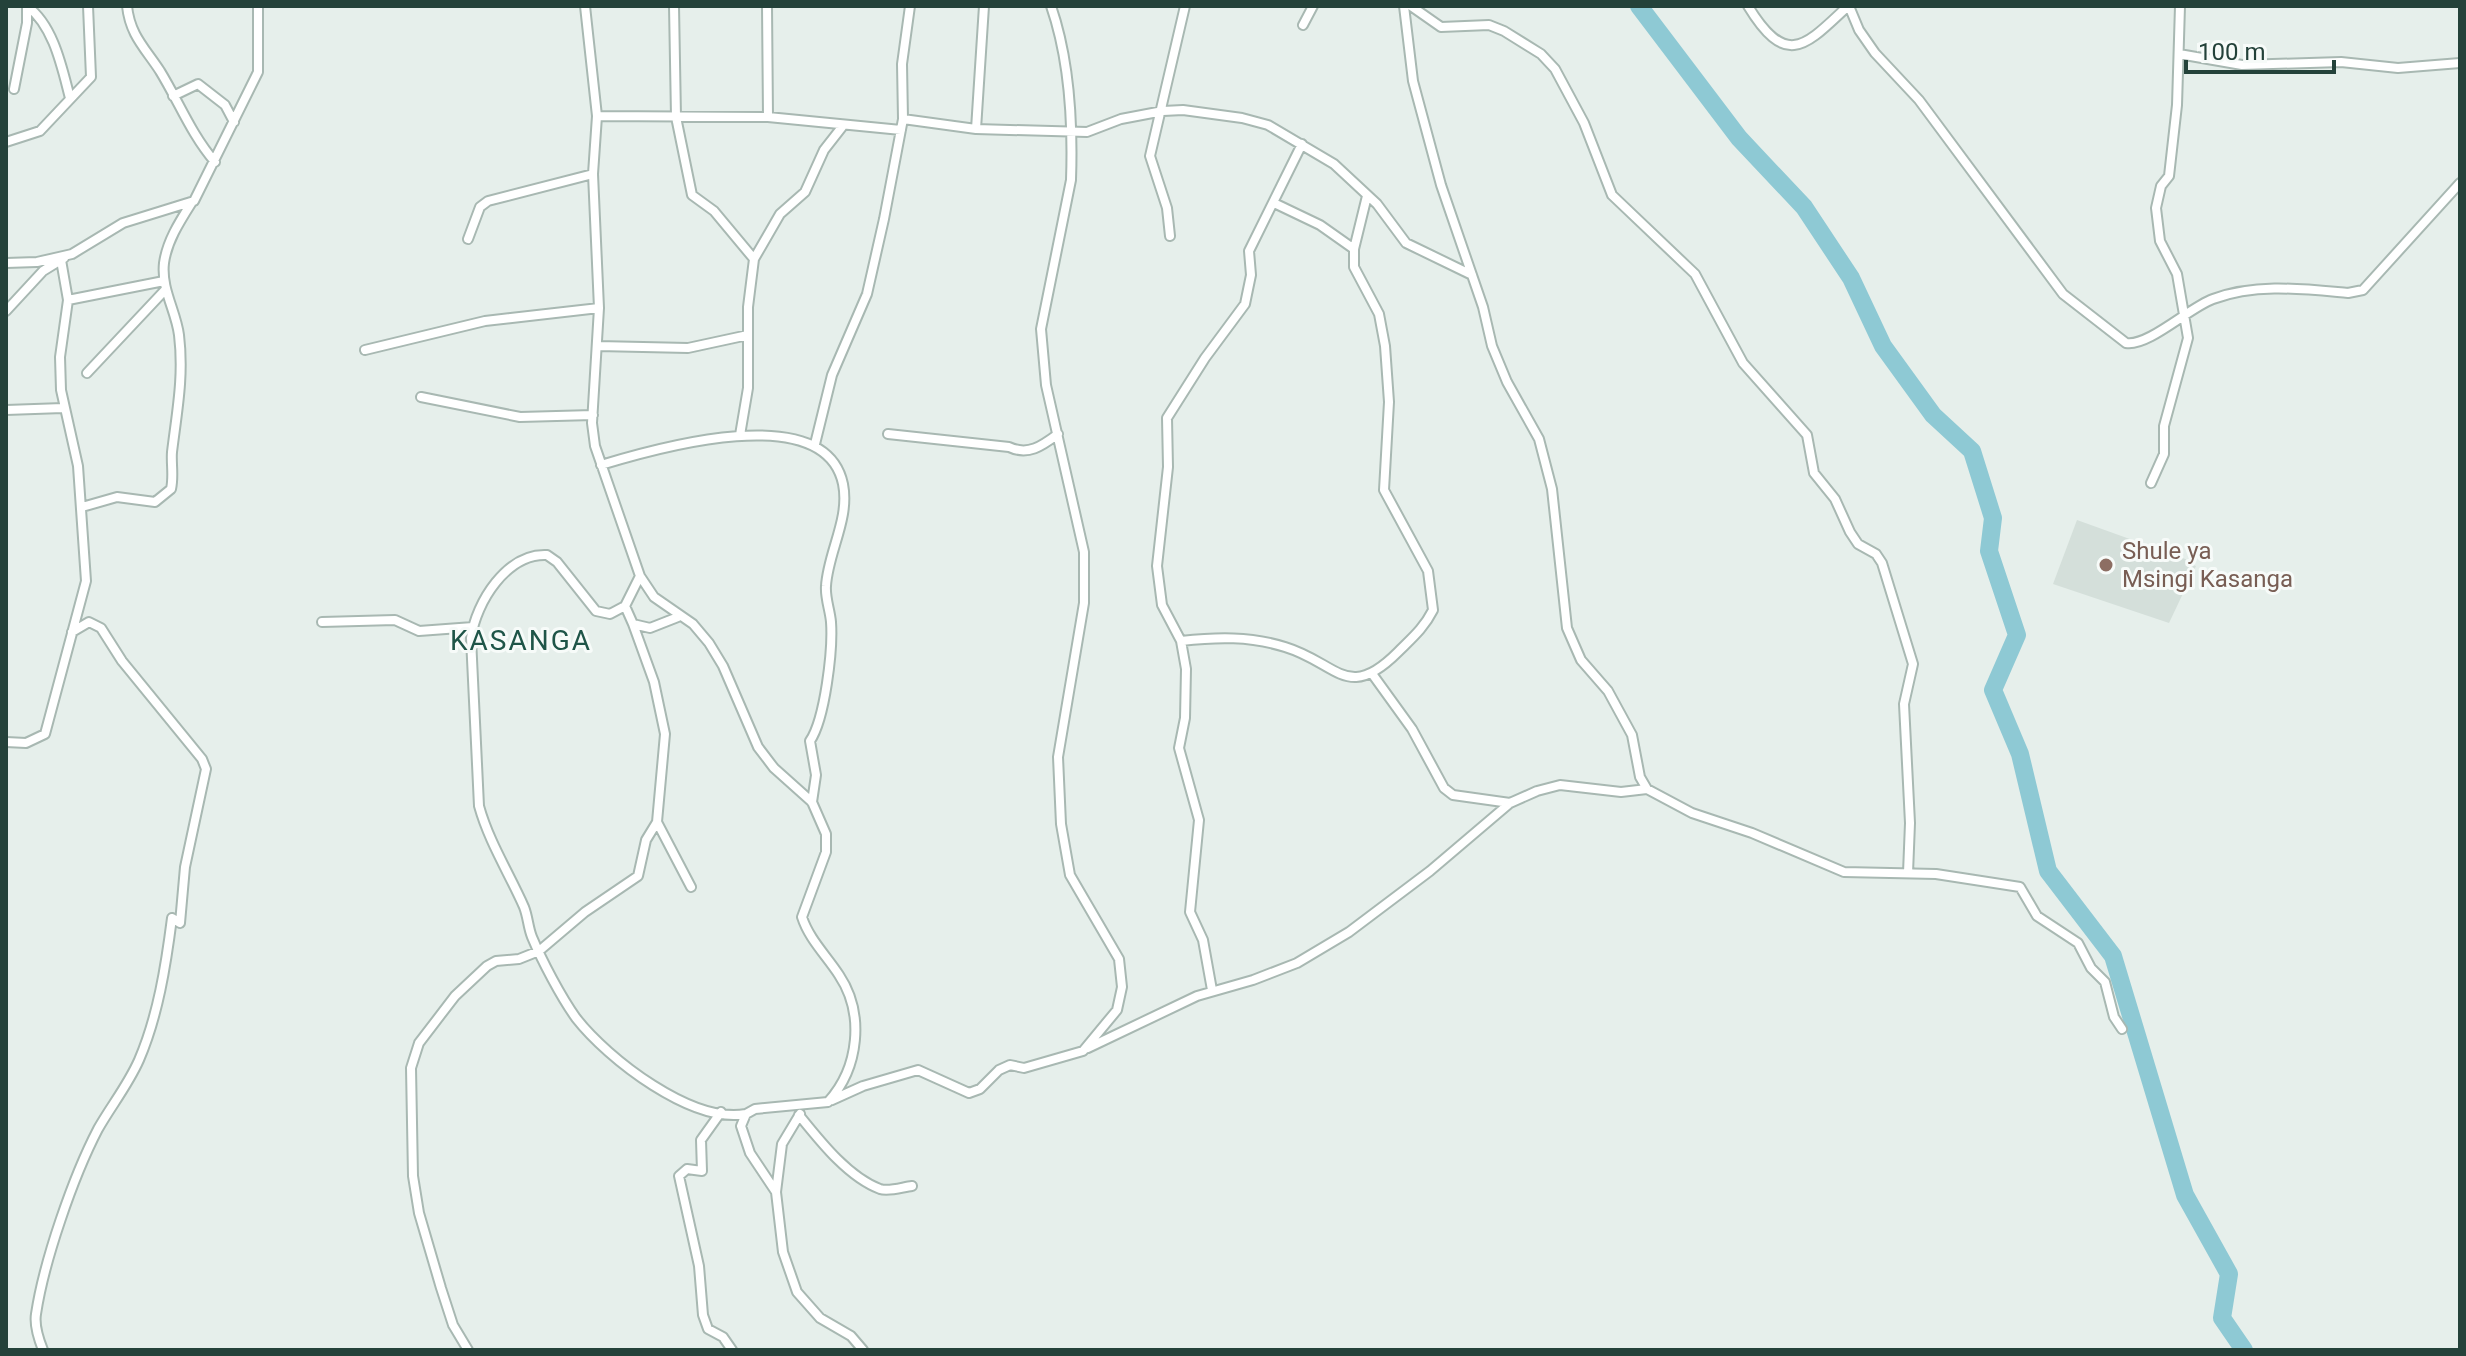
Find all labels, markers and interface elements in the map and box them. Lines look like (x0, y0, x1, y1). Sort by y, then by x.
scale bar (2186, 24, 2334, 74)
text: 100 m (2198, 38, 2265, 66)
place label: Shule ya Msingi Kasanga (2122, 537, 2293, 593)
marker: Shule ya Msingi Kasanga (2097, 556, 2115, 574)
district label: KASANGA (450, 624, 592, 657)

